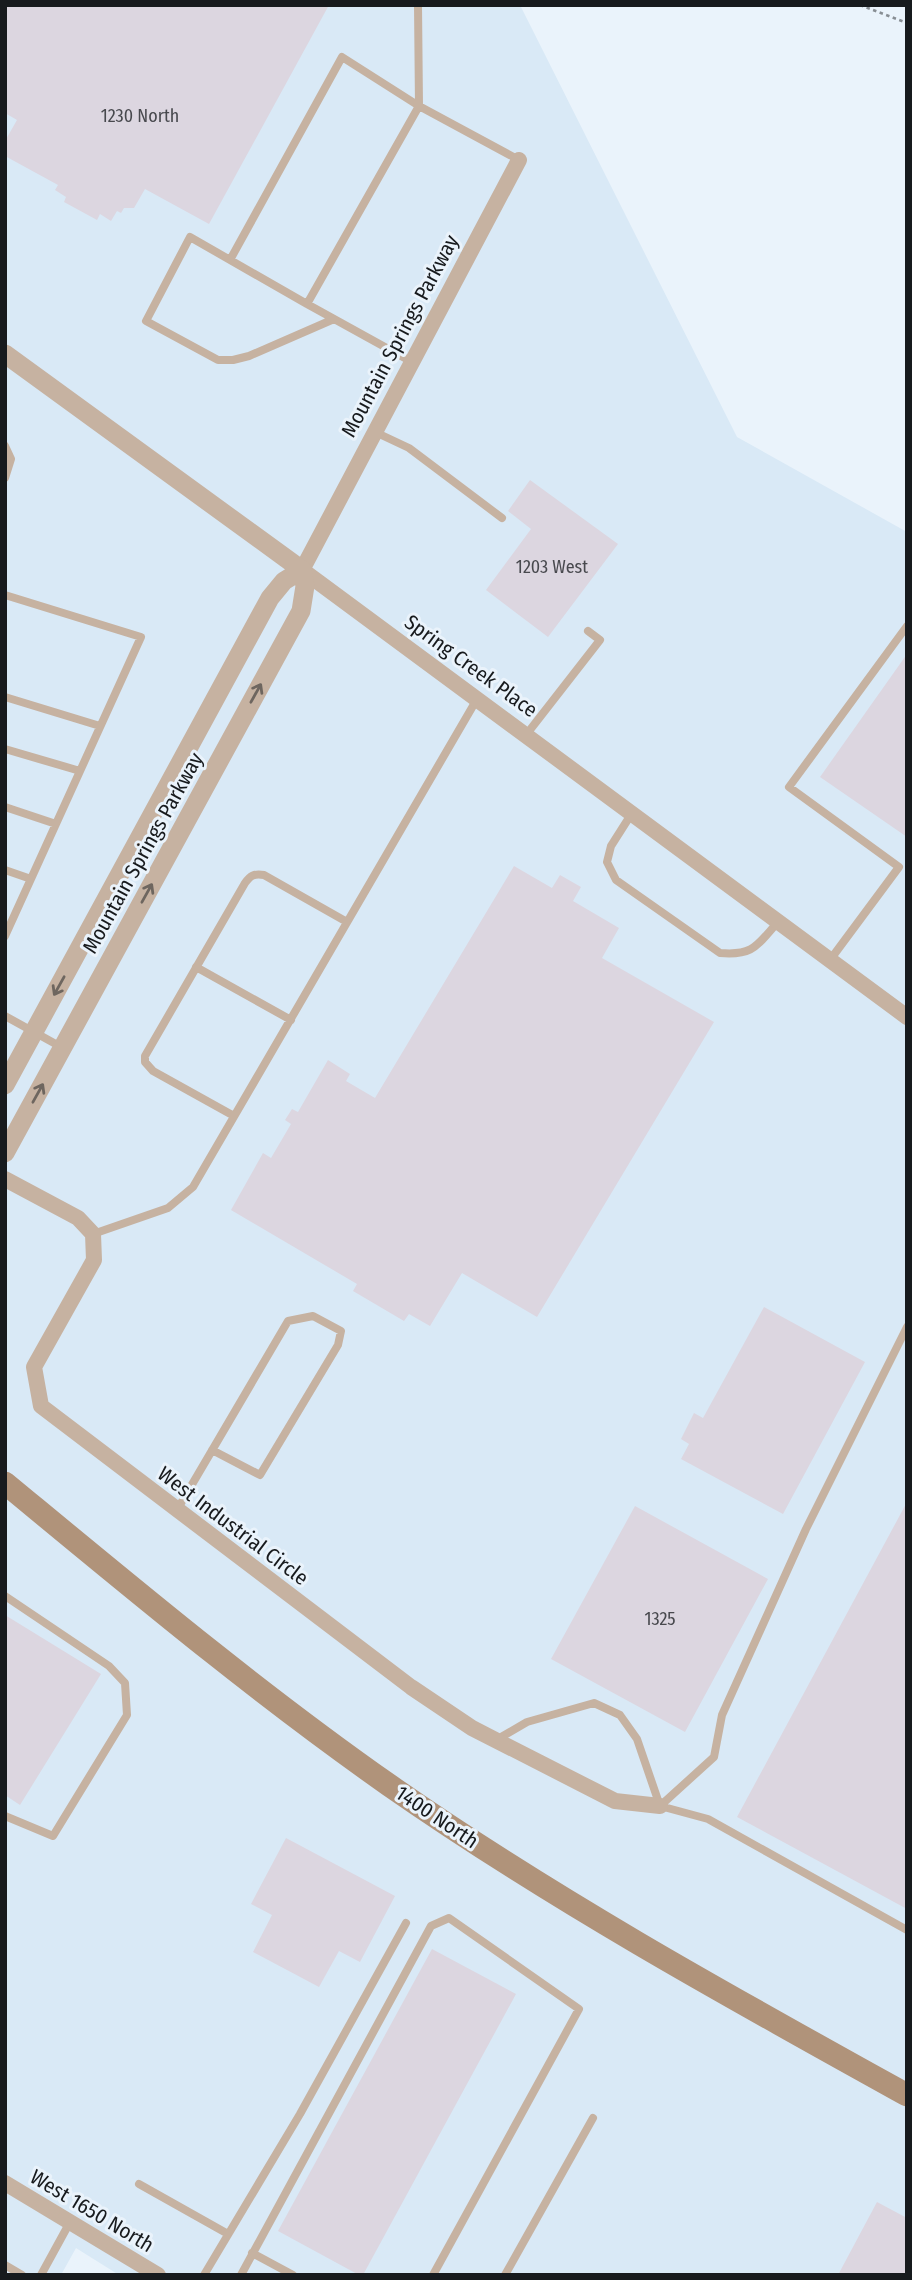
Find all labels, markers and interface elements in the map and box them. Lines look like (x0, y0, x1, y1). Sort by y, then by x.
house number: 1230 North (101, 105, 179, 127)
street label: Mountain Springs Parkway (336, 230, 465, 442)
house number: 1203 West (516, 556, 588, 578)
street label: Spring Creek Place (399, 609, 543, 723)
one-way arrow (249, 684, 263, 704)
street label: Mountain Springs Parkway (77, 748, 209, 958)
one-way arrow (141, 883, 154, 904)
one-way arrow (52, 975, 65, 996)
one-way arrow (32, 1083, 45, 1104)
street label: West Industrial Circle (153, 1461, 313, 1591)
house number: 1325 (644, 1608, 676, 1630)
street label: 1400 North (391, 1780, 483, 1854)
street label: West 1650 North (25, 2164, 159, 2258)

